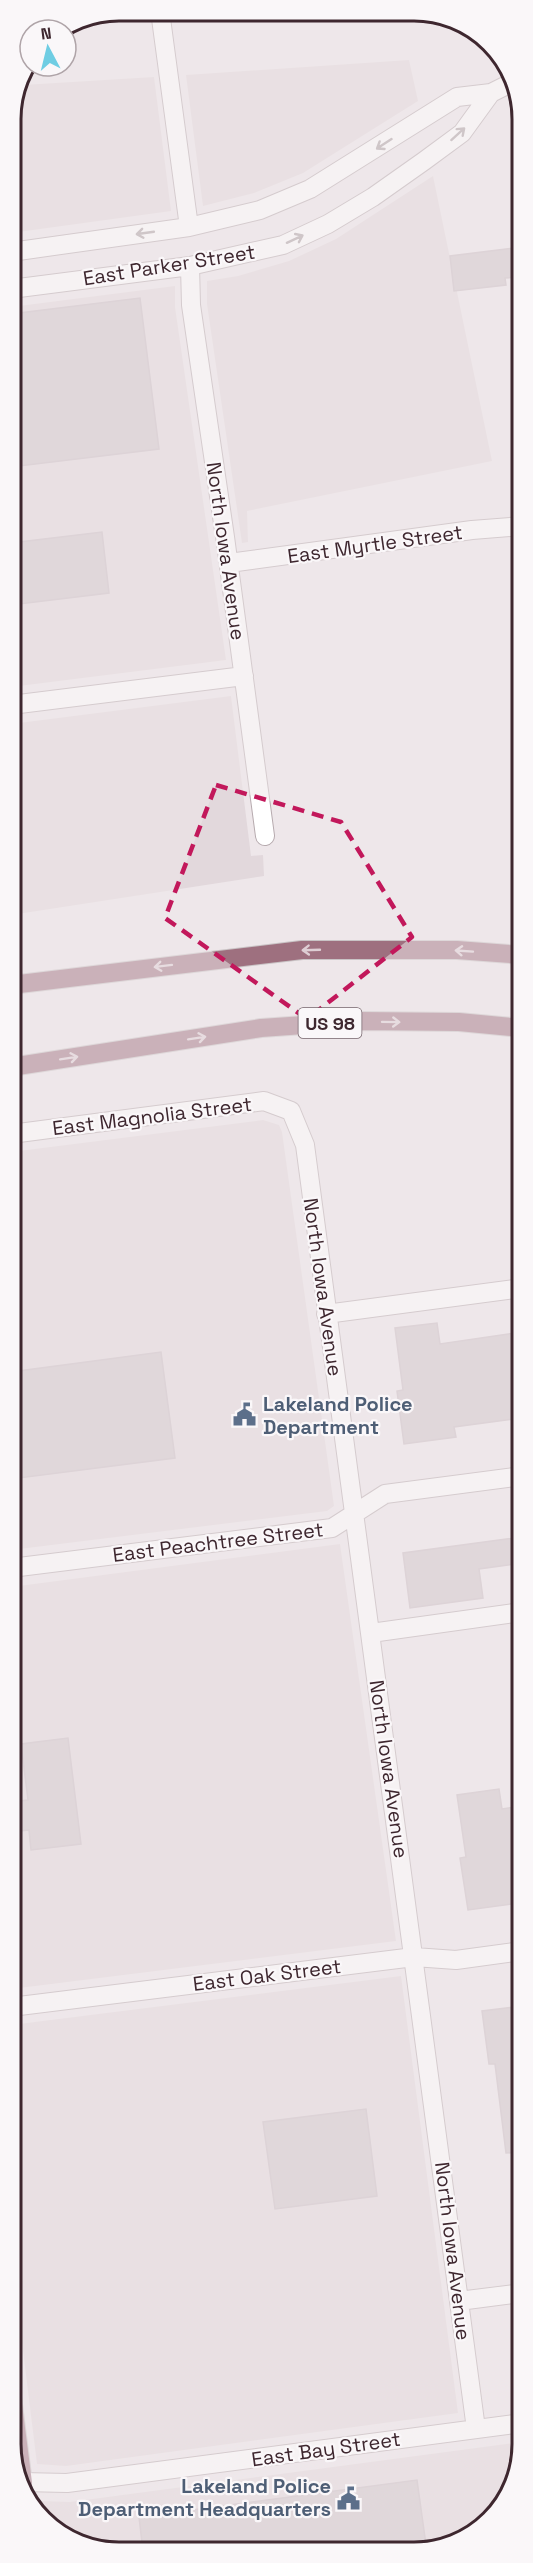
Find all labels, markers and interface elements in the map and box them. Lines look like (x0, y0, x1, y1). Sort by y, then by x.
north arrow (18, 18, 78, 78)
text: N (40, 23, 53, 45)
one-way arrow (451, 127, 466, 141)
one-way arrow (376, 138, 393, 150)
one-way arrow (136, 228, 156, 239)
one-way arrow (285, 233, 303, 244)
street label: East Parker Street (81, 239, 257, 291)
street label: North Iowa Avenue (201, 460, 251, 642)
street label: East Myrtle Street (286, 519, 464, 569)
one-way arrow (301, 945, 321, 956)
one-way arrow (454, 945, 474, 956)
one-way arrow (154, 960, 173, 971)
road number: US 98 (298, 1008, 362, 1038)
one-way arrow (381, 1016, 401, 1028)
one-way arrow (187, 1032, 207, 1043)
one-way arrow (58, 1052, 78, 1063)
street label: East Magnolia Street (51, 1091, 253, 1141)
street label: North Iowa Avenue (298, 1196, 348, 1378)
place label: Lakeland Police Department (263, 1391, 413, 1440)
public building icon: Lakeland Police Department (232, 1402, 258, 1428)
street label: East Peachtree Street (111, 1516, 325, 1568)
street label: North Iowa Avenue (364, 1678, 414, 1860)
street label: East Oak Street (191, 1953, 343, 1997)
street label: North Iowa Avenue (429, 2160, 477, 2342)
street label: East Bay Street (250, 2426, 402, 2472)
place label: Lakeland Police Department Headquarters (78, 2473, 331, 2522)
public building icon: Lakeland Police Department Headquarters (336, 2485, 362, 2511)

